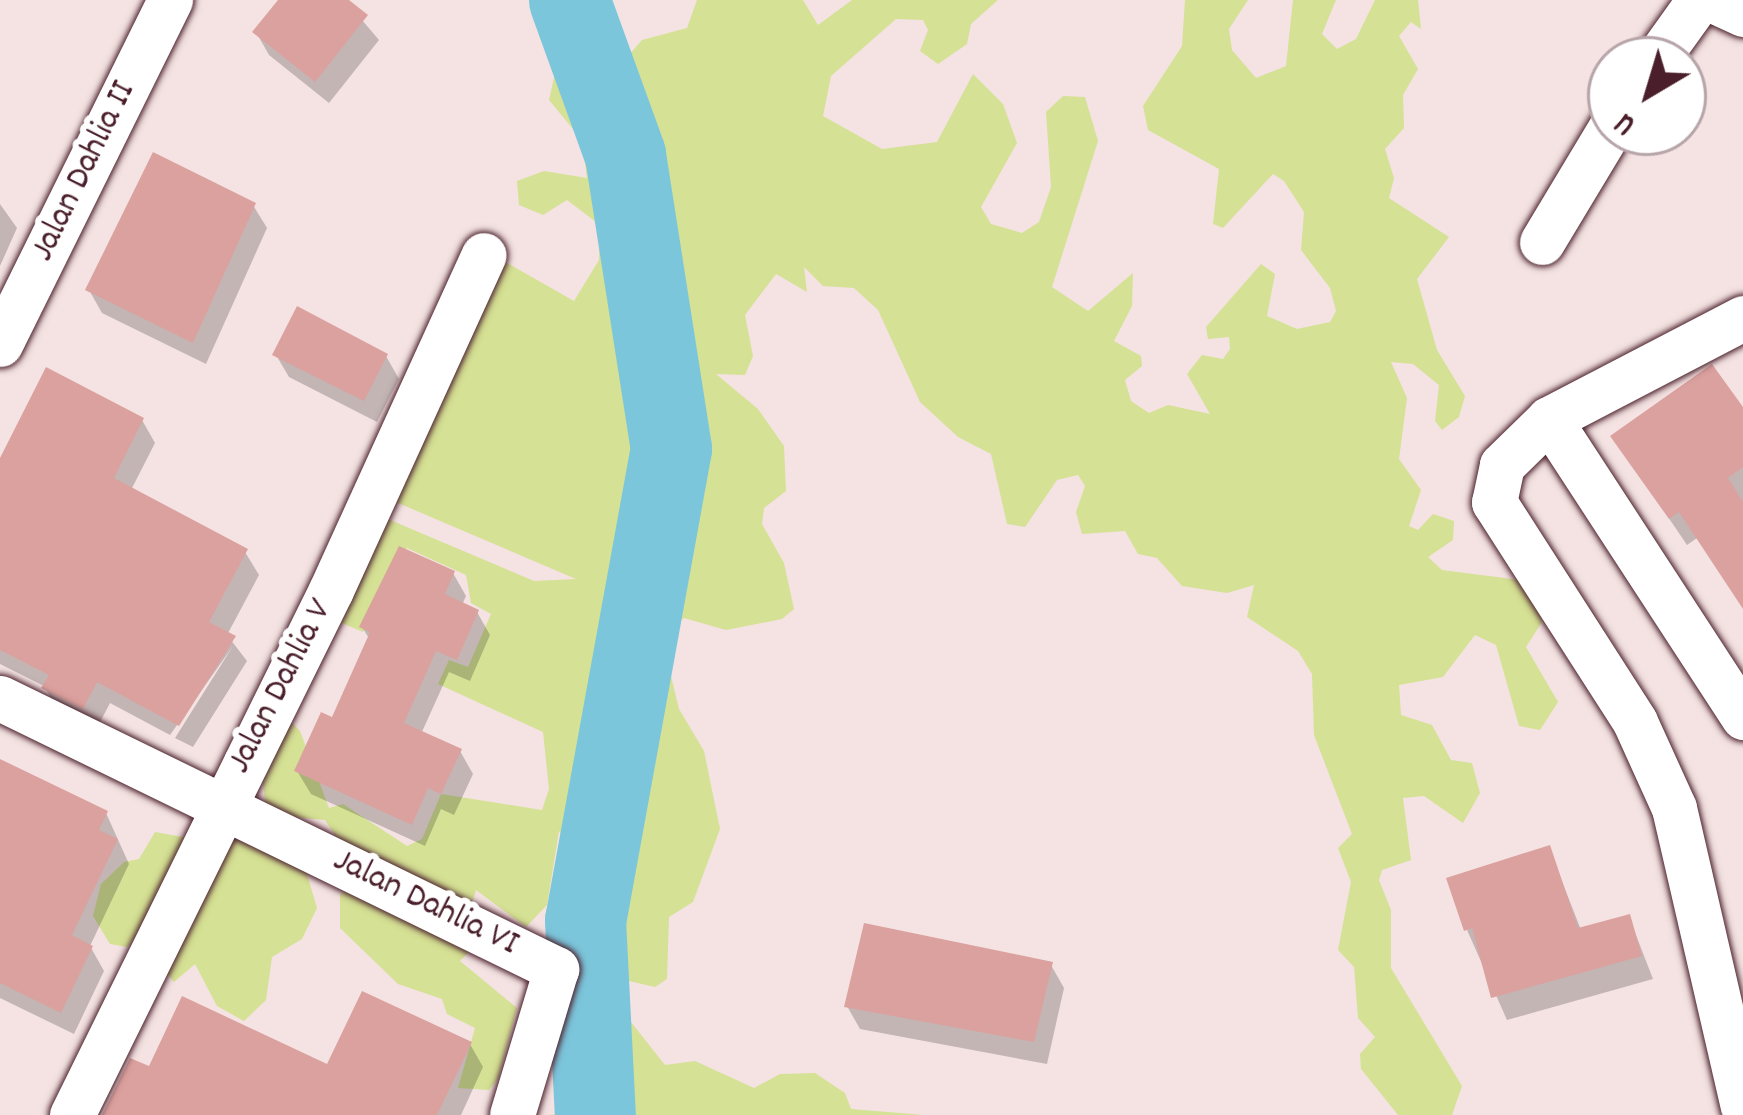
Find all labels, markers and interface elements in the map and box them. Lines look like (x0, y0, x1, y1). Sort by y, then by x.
north arrow (1587, 36, 1707, 156)
street label: Jalan Dahlia II (23, 75, 147, 269)
text: U (1606, 99, 1647, 146)
street label: Jalan Dahlia V (220, 593, 344, 781)
street label: Jalan Dahlia VI (325, 841, 525, 967)

